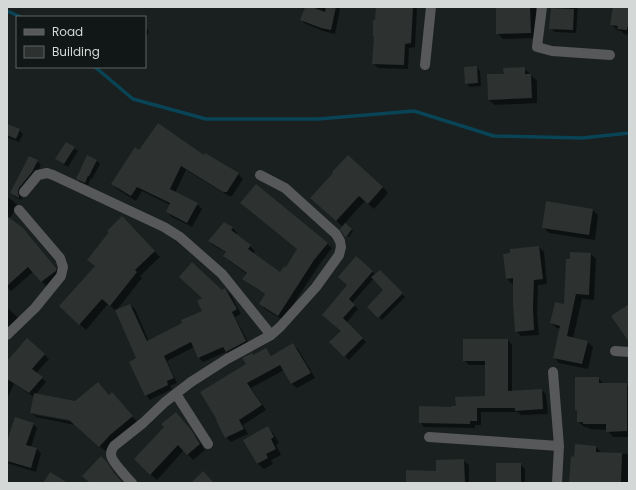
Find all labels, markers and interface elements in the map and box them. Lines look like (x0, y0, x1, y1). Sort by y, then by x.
legend (16, 16, 146, 68)
text: Road (52, 23, 83, 40)
text: Building (52, 43, 100, 60)

